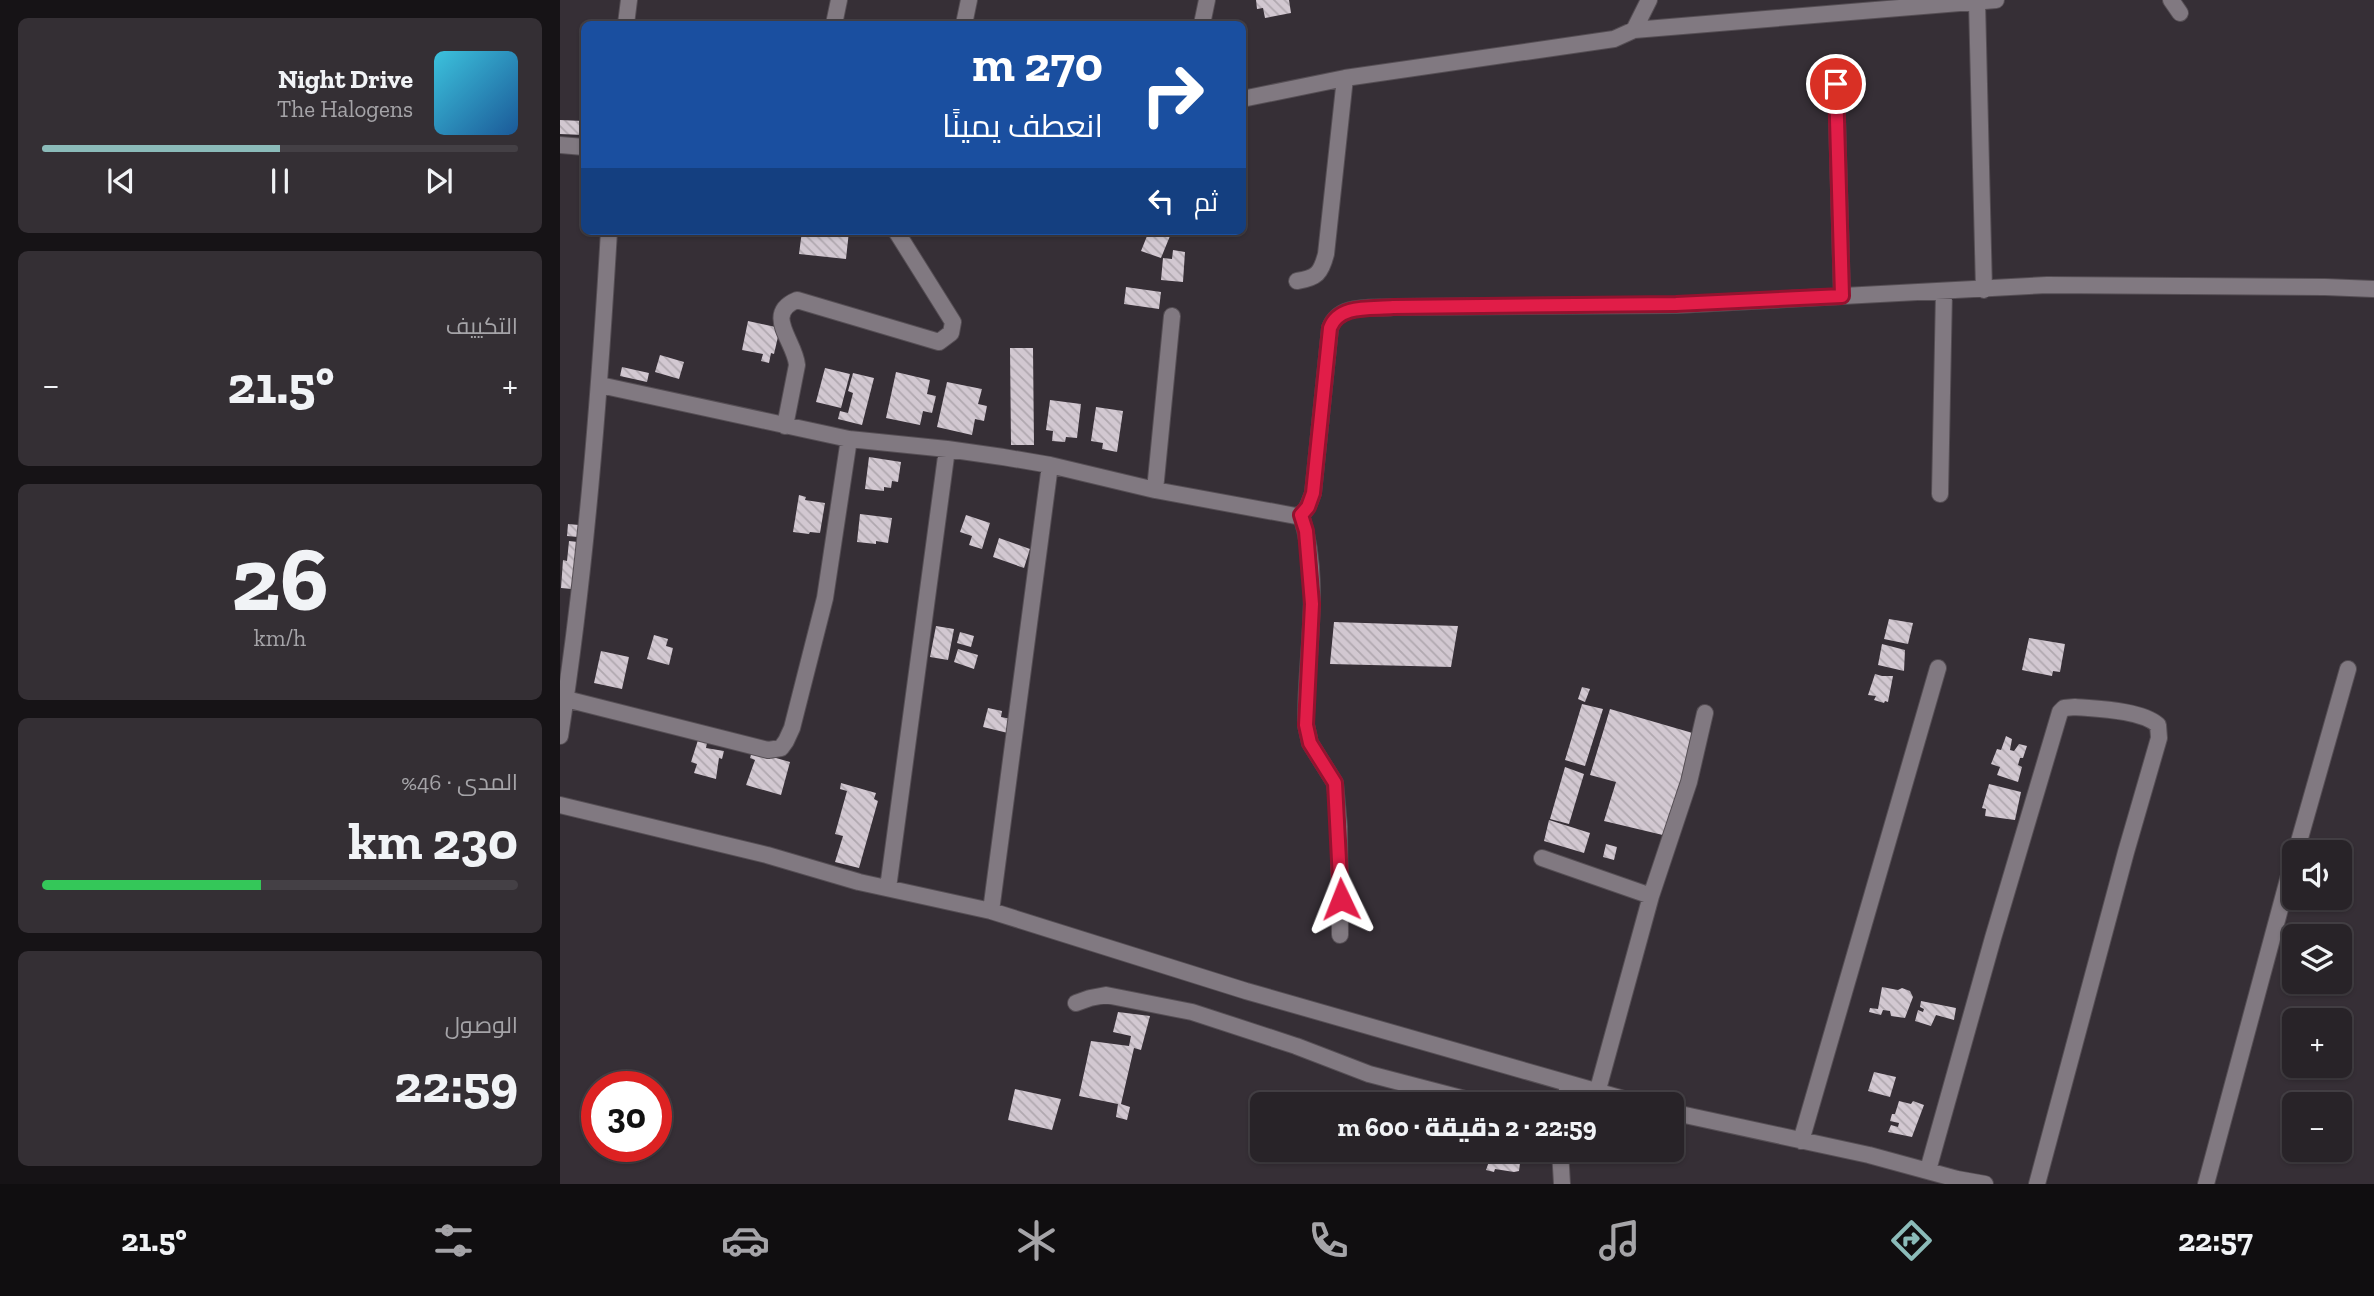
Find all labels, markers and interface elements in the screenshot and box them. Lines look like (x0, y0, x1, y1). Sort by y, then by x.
text: 270 m (972, 35, 1103, 94)
icon: right (1127, 49, 1218, 140)
pin (1806, 54, 1866, 114)
text: Night Drive (278, 63, 413, 95)
icon: arrive (1817, 65, 1855, 103)
text: The Halogens (277, 95, 413, 123)
text: انعطف يمينًا (942, 107, 1103, 145)
icon: previous (102, 162, 140, 200)
icon: pause (261, 162, 299, 200)
icon: next (420, 162, 458, 200)
icon: left (1142, 182, 1180, 220)
text: ثم (1194, 186, 1218, 218)
text: التكييف (446, 312, 518, 340)
text: 21.5° (227, 354, 334, 416)
text: − (42, 362, 60, 408)
text: + (502, 362, 518, 408)
text: 26 (231, 524, 329, 633)
text: km/h (254, 624, 306, 652)
text: المدى · 46% (401, 768, 518, 796)
text: 230 km (348, 810, 518, 872)
map controls (2282, 840, 2352, 1162)
button: sound (2282, 840, 2352, 910)
position arrow (1304, 862, 1378, 936)
button: layers (2282, 924, 2352, 994)
button: + (2282, 1008, 2352, 1078)
text: الوصول (445, 1011, 518, 1039)
text: 22:59 (394, 1053, 518, 1115)
speed limit sign: 30 (581, 1071, 672, 1162)
button: − (2282, 1092, 2352, 1162)
text: 22:59 · 2 دقيقة · 600 m (1337, 1111, 1597, 1143)
icon: filters (429, 1216, 478, 1265)
icon: car (721, 1216, 770, 1265)
icon: climate (1012, 1216, 1061, 1265)
icon: phone (1304, 1216, 1353, 1265)
icon: music (1595, 1216, 1644, 1265)
icon: directions (1887, 1216, 1936, 1265)
text: 21.5° (121, 1221, 187, 1259)
text: 22:57 (2178, 1221, 2253, 1259)

